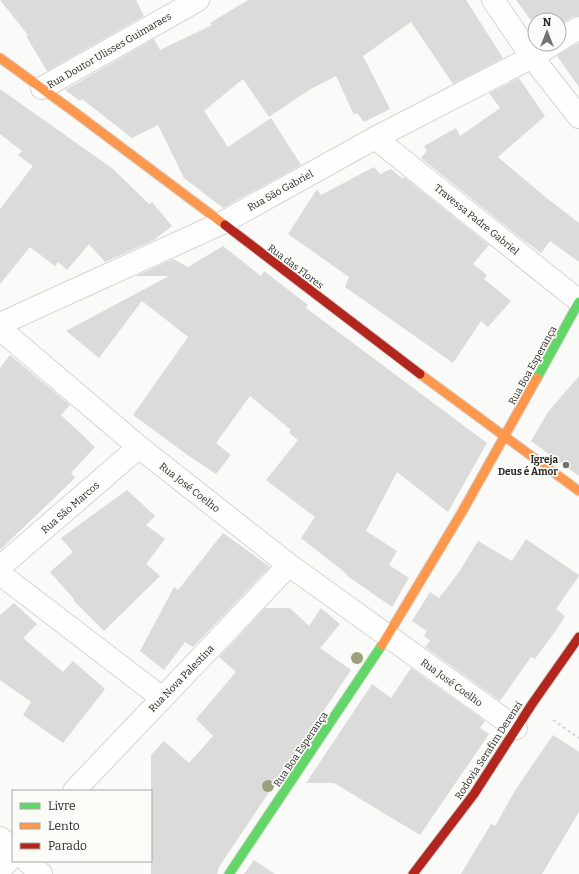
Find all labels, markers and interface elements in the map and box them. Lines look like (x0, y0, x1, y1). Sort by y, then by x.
street label: Rua Doutor Ulisses Guimaraes (45, 10, 174, 91)
north arrow (527, 12, 567, 52)
text: N (543, 16, 552, 29)
street label: Rua São Gabriel (246, 168, 316, 214)
street label: Travessa Padre Gabriel (432, 182, 521, 258)
street label: Rua das Flores (265, 242, 326, 292)
street label: Rua Boa Esperança (506, 324, 560, 407)
place label: Igreja Deus é Amor (498, 454, 558, 478)
street label: Rua José Coelho (157, 460, 222, 515)
marker: Igreja Deus é Amor (561, 460, 571, 470)
street label: Rua São Marcos (39, 479, 102, 536)
street label: Rua Nova Palestina (147, 642, 217, 715)
street label: Rua José Coelho (418, 656, 485, 709)
street label: Rodovia Serafim Derenzi (453, 699, 525, 802)
street label: Rua Boa Esperança (271, 709, 331, 789)
legend (12, 790, 152, 862)
text: Livre (48, 799, 76, 813)
text: Lento (48, 819, 80, 833)
text: Parado (48, 839, 87, 853)

